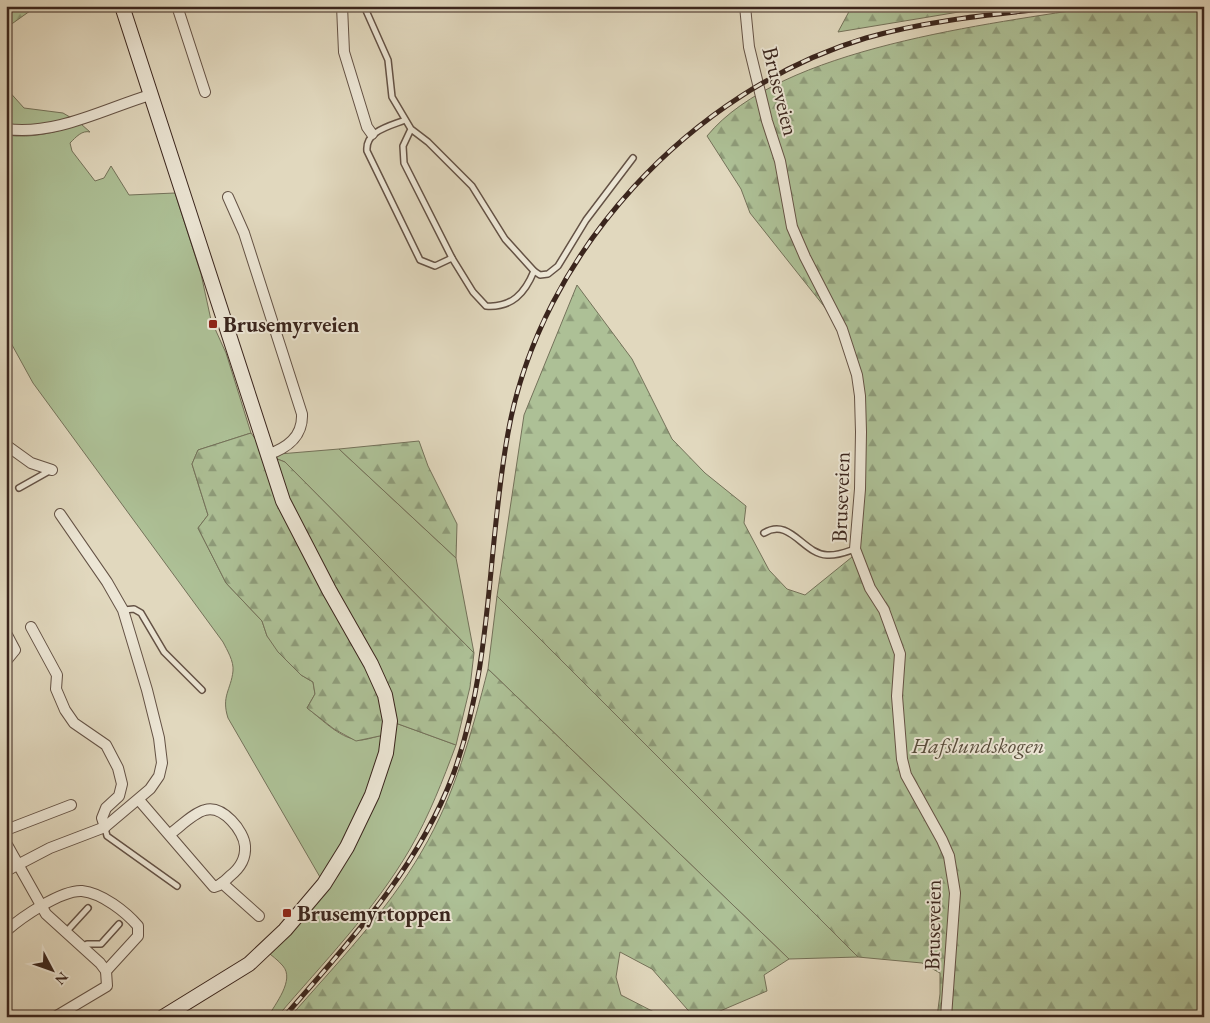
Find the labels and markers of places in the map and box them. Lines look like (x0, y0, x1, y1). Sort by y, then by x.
place label: Brusemyrveien (223, 310, 360, 339)
marker: Brusemyrveien (207, 318, 219, 330)
place label: Brusemyrtoppen (297, 899, 452, 928)
marker: Brusemyrtoppen (281, 907, 293, 919)

